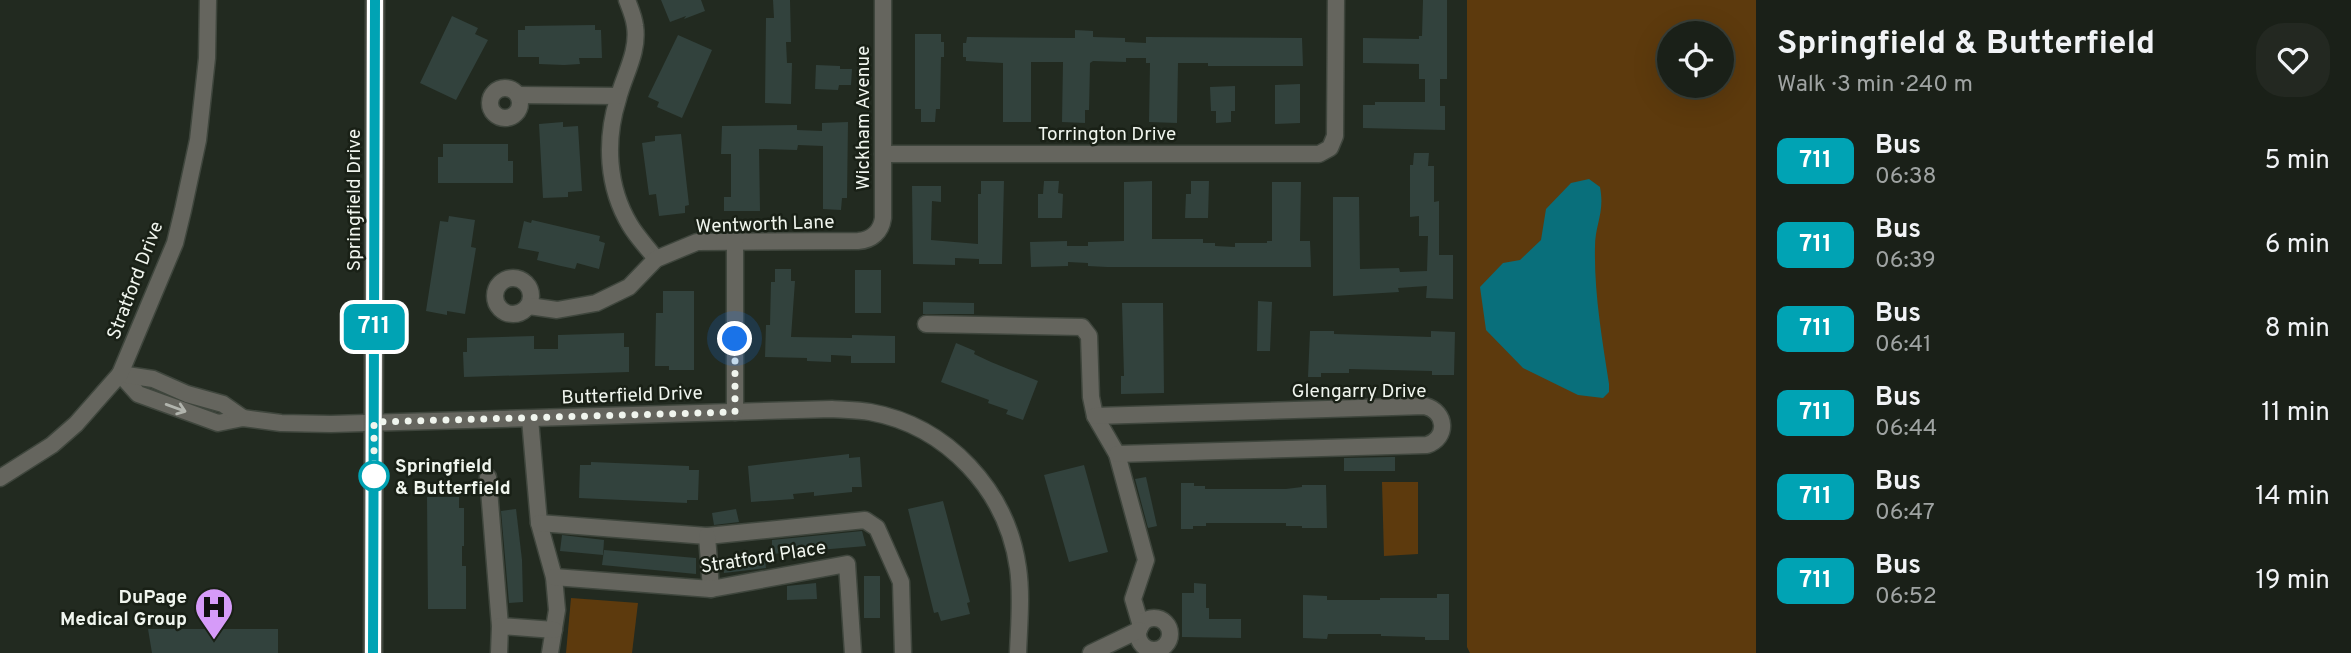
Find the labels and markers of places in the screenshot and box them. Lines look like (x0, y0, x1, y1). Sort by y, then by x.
place label: Springfield & Butterfield (395, 455, 511, 501)
marker: Springfield & Butterfield (359, 461, 389, 491)
place label: DuPage Medical Group (60, 586, 187, 632)
hospital icon: DuPage Medical Group (193, 586, 235, 641)

